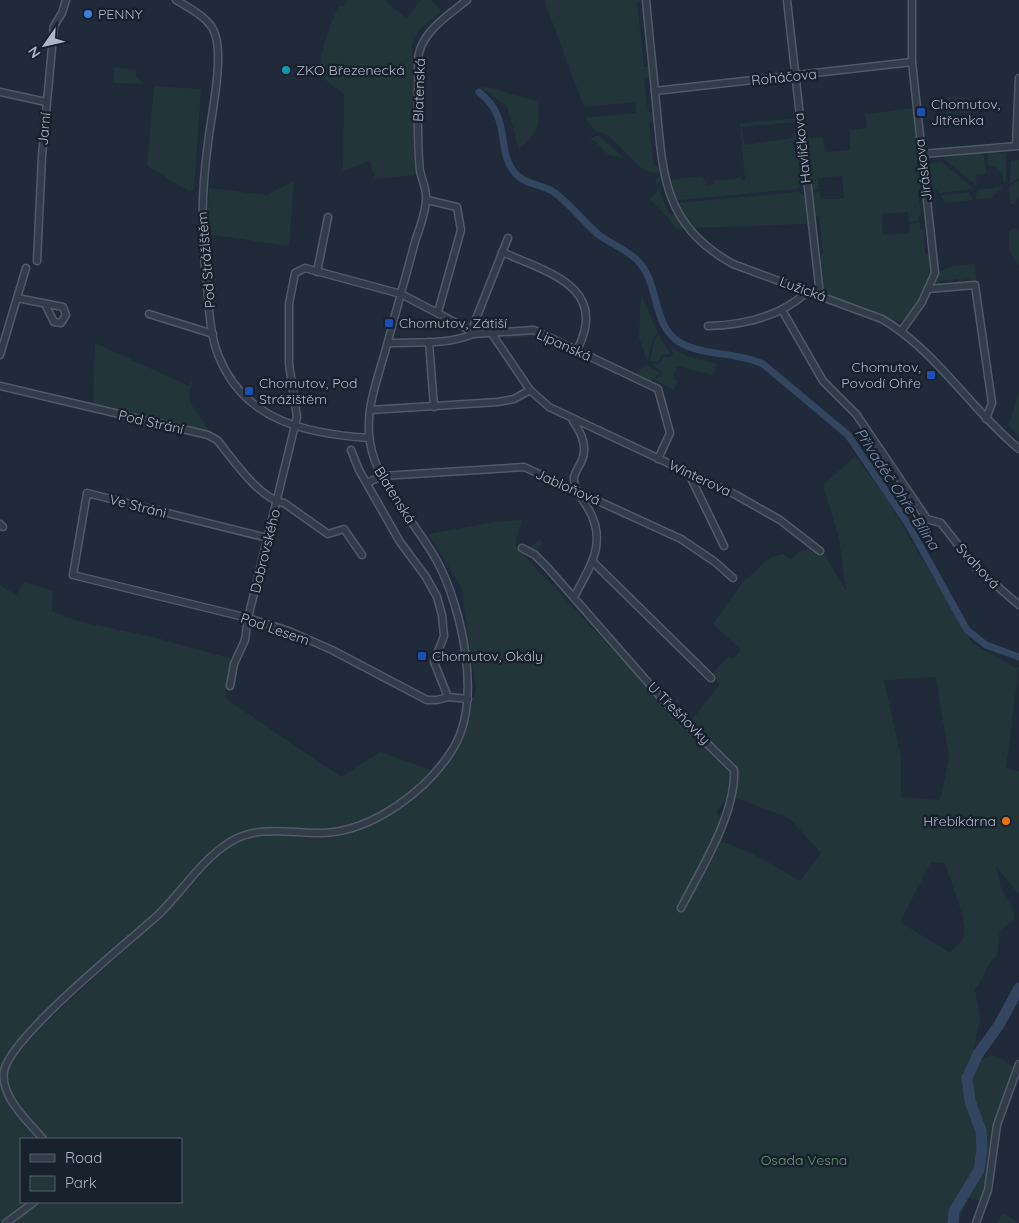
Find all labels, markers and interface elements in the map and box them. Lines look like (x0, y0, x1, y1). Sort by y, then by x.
place label: PENNY (98, 5, 143, 23)
marker: PENNY (82, 8, 94, 20)
north arrow (20, 20, 70, 70)
text: N (24, 43, 45, 62)
street label: Blatenská (409, 58, 429, 122)
place label: ZKO Březenecká (296, 61, 405, 79)
marker: ZKO Březenecká (280, 64, 292, 76)
street label: Roháčova (750, 65, 818, 89)
place label: Chomutov, Jitřenka (931, 95, 1001, 129)
marker: Chomutov, Jitřenka (915, 106, 927, 118)
street label: Jarní (34, 112, 54, 146)
street label: Havlíčkova (789, 112, 815, 184)
street label: Jiráskova (910, 138, 936, 202)
street label: Pod Strážištěm (193, 211, 219, 309)
street label: Lužická (777, 272, 829, 306)
place label: Chomutov, Zátiší (399, 314, 507, 332)
marker: Chomutov, Zátiší (383, 317, 395, 329)
street label: Lipanská (534, 325, 594, 365)
place label: Chomutov, Povodí Ohře (841, 358, 921, 392)
marker: Chomutov, Povodí Ohře (925, 369, 937, 381)
place label: Chomutov, Pod Strážištěm (259, 374, 357, 408)
marker: Chomutov, Pod Strážištěm (243, 385, 255, 397)
street label: Pod Strání (117, 406, 185, 438)
water label: Přivaděč Ohře-Bílina (851, 424, 945, 554)
street label: Winterova (666, 456, 734, 500)
street label: Blatenská (370, 463, 420, 527)
street label: Jabloňová (533, 465, 603, 509)
street label: Ve Stráni (108, 490, 168, 522)
street label: Dobrovského (246, 507, 284, 595)
street label: Svahová (952, 539, 1004, 593)
street label: Pod Lesem (238, 609, 312, 649)
place label: Chomutov, Okály (432, 647, 543, 665)
marker: Chomutov, Okály (416, 650, 428, 662)
street label: U Třešňovky (644, 678, 714, 748)
place label: Hřebíkárna (923, 812, 996, 830)
marker: Hřebíkárna (1000, 815, 1012, 827)
legend (20, 1138, 182, 1203)
text: Road (65, 1148, 102, 1167)
park label: Osada Vesna (761, 1151, 847, 1169)
text: Park (65, 1173, 97, 1192)

